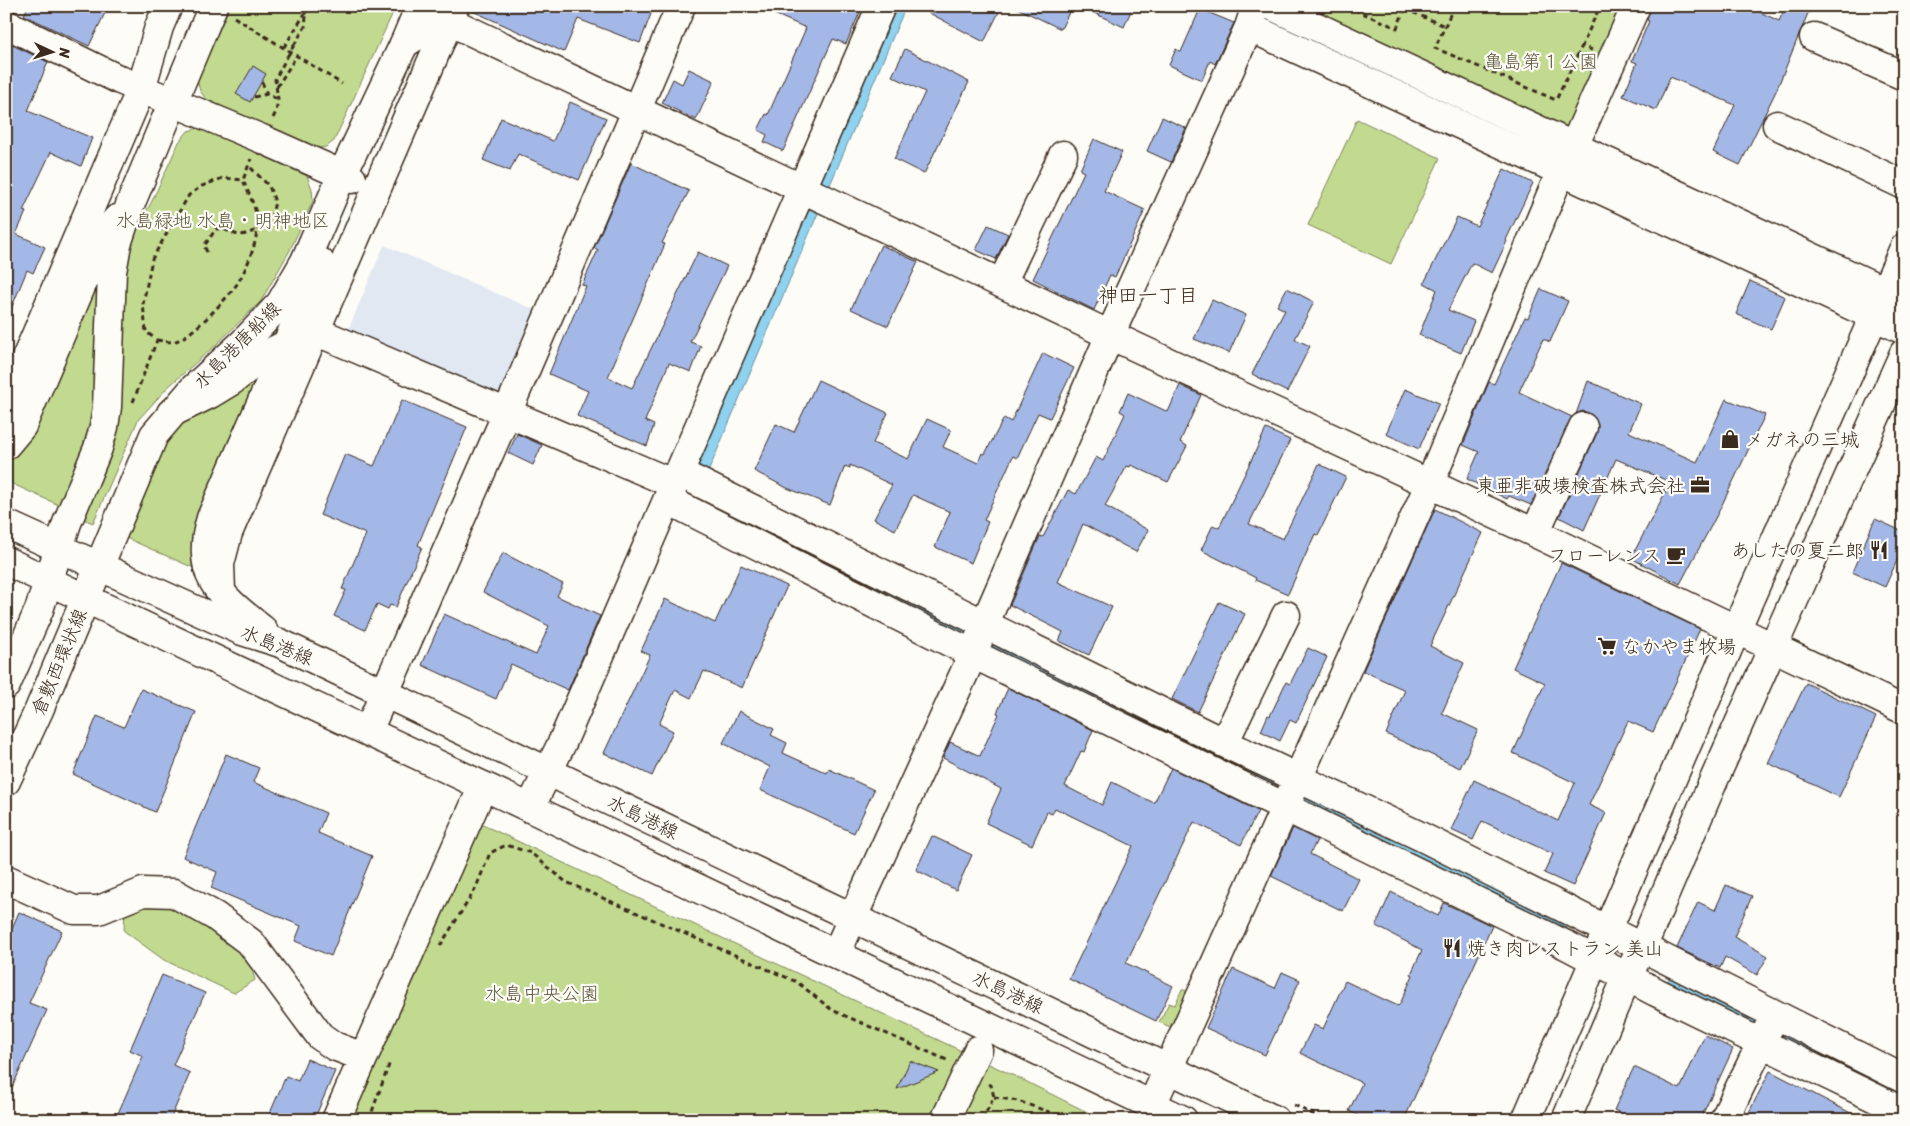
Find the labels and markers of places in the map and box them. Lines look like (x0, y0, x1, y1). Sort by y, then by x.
place label: メガネの三城 (1745, 423, 1859, 456)
shop icon: メガネの三城 (1719, 428, 1741, 450)
place label: 東亜非破壊検査株式会社 (1476, 469, 1685, 502)
office icon: 東亜非破壊検査株式会社 (1689, 474, 1711, 496)
place label: あしたの夏二郎 (1731, 534, 1864, 567)
place label: フローレンス (1548, 539, 1661, 572)
restaurant icon: あしたの夏二郎 (1868, 539, 1890, 561)
cafe icon: フローレンス (1665, 544, 1687, 566)
place label: なかやま牧場 (1622, 630, 1736, 663)
supermarket icon: なかやま牧場 (1596, 635, 1618, 657)
place label: 焼き肉レストラン 美山 (1467, 932, 1663, 965)
restaurant icon: 焼き肉レストラン 美山 (1441, 937, 1463, 959)

